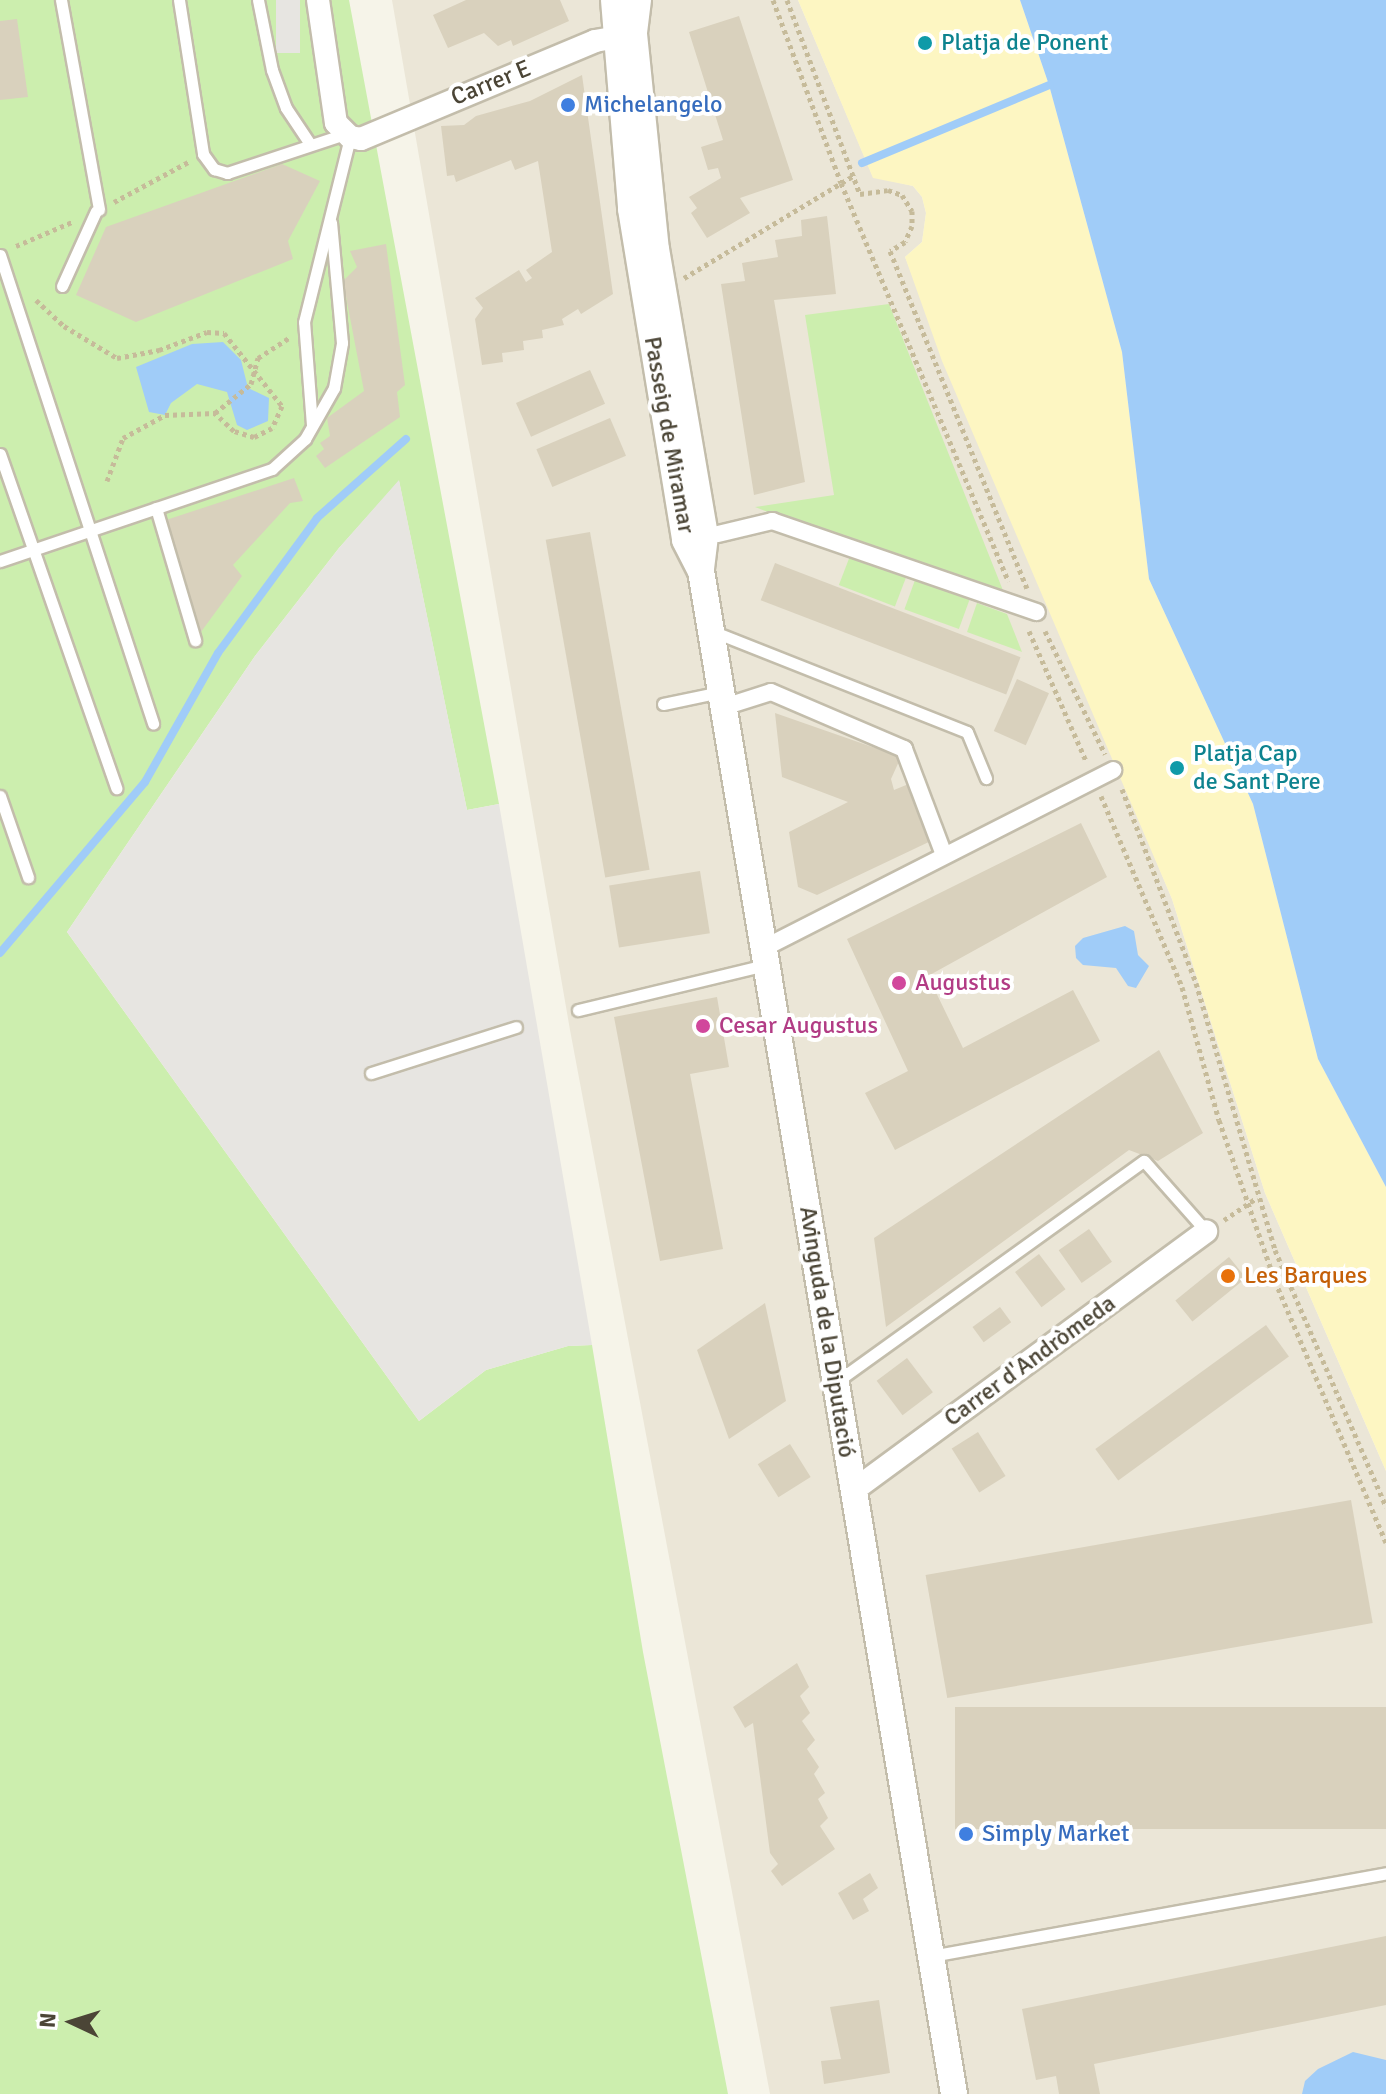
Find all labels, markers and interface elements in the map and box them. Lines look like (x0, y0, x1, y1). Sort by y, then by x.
place label: Platja de Ponent (941, 29, 1108, 57)
marker: Platja de Ponent (916, 34, 934, 52)
street label: Carrer E (447, 54, 535, 112)
place label: Michelangelo (584, 91, 723, 119)
marker: Michelangelo (559, 96, 577, 114)
street label: Passeig de Miramar (637, 334, 701, 536)
place label: Platja Cap de Sant Pere (1193, 740, 1321, 796)
marker: Platja Cap de Sant Pere (1168, 759, 1186, 777)
place label: Augustus (915, 969, 1011, 997)
marker: Augustus (890, 974, 908, 992)
place label: Cesar Augustus (719, 1012, 878, 1040)
marker: Cesar Augustus (694, 1017, 712, 1035)
street label: Avinguda de la Diputació (793, 1204, 861, 1460)
place label: Les Barques (1244, 1262, 1367, 1290)
marker: Les Barques (1219, 1267, 1237, 1285)
street label: Carrer d'Andròmeda (939, 1289, 1121, 1433)
place label: Simply Market (982, 1820, 1129, 1848)
marker: Simply Market (957, 1825, 975, 1843)
north arrow (32, 1982, 112, 2062)
text: N (34, 2012, 62, 2029)

